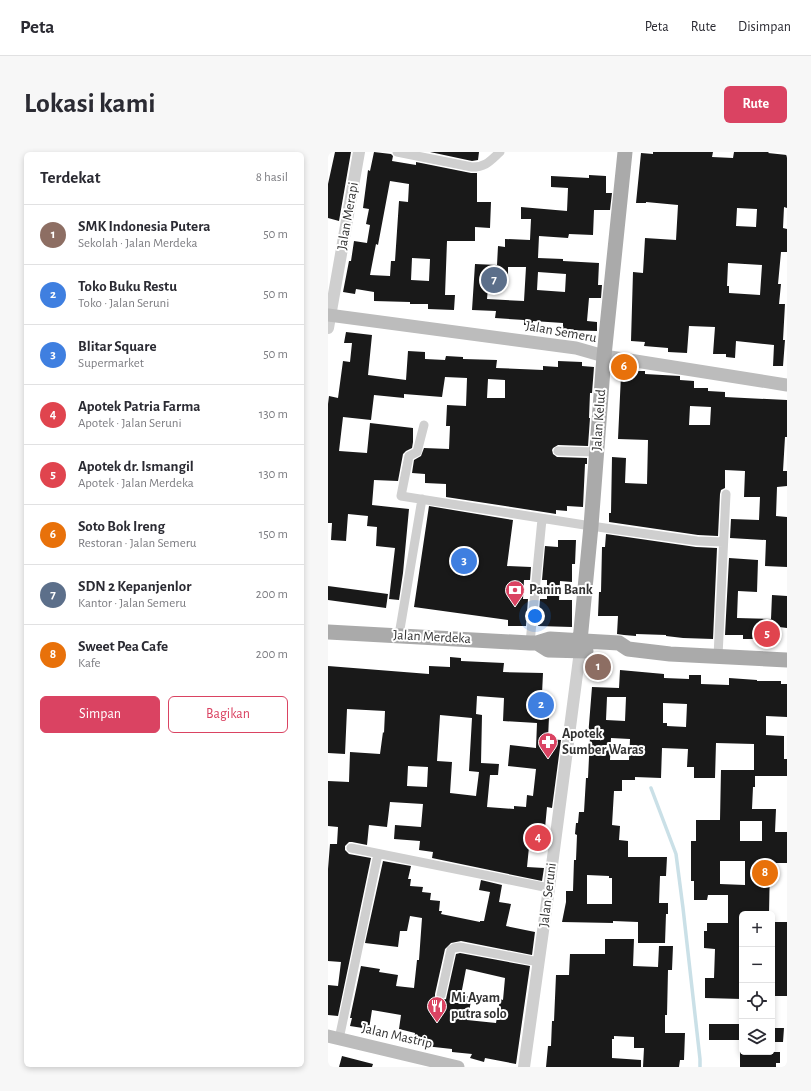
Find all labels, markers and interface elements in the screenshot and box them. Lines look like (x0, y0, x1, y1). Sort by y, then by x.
text: Peta (20, 18, 54, 37)
text: Peta (645, 20, 669, 34)
text: Rute (691, 20, 716, 34)
text: Disimpan (738, 20, 791, 34)
button: Rute (724, 86, 787, 123)
text: Lokasi kami (24, 90, 156, 118)
text: Terdekat (40, 169, 100, 186)
text: 8 hasil (256, 171, 288, 184)
street label: Jalan Merapi (335, 181, 361, 251)
text: SMK Indonesia Putera (78, 219, 210, 234)
text: 1 (51, 228, 55, 241)
text: 50 m (263, 228, 288, 241)
text: Sekolah · Jalan Merdeka (78, 237, 198, 250)
pin: 7 (481, 265, 507, 295)
text: Toko Buku Restu (78, 279, 177, 294)
text: 2 (50, 288, 56, 301)
text: 50 m (263, 288, 288, 301)
text: Toko · Jalan Seruni (78, 297, 169, 310)
street label: Jalan Semeru (524, 319, 598, 345)
text: Blitar Square (78, 339, 157, 354)
text: 3 (50, 348, 56, 361)
text: 50 m (263, 348, 288, 361)
pin: 6 (611, 352, 637, 382)
text: Supermarket (78, 357, 144, 370)
street label: Jalan Kelud (590, 389, 608, 451)
text: Apotek Patria Farma (78, 399, 201, 414)
text: 4 (50, 408, 56, 421)
text: 130 m (259, 408, 288, 421)
text: Apotek · Jalan Seruni (78, 417, 182, 430)
text: Apotek dr. Ismangil (78, 459, 194, 474)
text: 5 (50, 468, 56, 481)
text: 130 m (259, 468, 288, 481)
text: Apotek · Jalan Merdeka (78, 477, 194, 490)
text: Soto Bok Ireng (78, 519, 165, 534)
text: 6 (50, 528, 56, 541)
text: 150 m (259, 528, 288, 541)
text: Restoran · Jalan Semeru (78, 537, 197, 550)
pin: 3 (451, 546, 477, 576)
text: SDN 2 Kepanjenlor (78, 579, 191, 594)
bank icon: Panin Bank (504, 579, 526, 607)
place label: Panin Bank (529, 583, 593, 597)
text: 7 (50, 588, 56, 601)
text: 200 m (256, 588, 288, 601)
text: Kantor · Jalan Semeru (78, 597, 186, 610)
your location (525, 606, 545, 626)
pin: 5 (754, 619, 780, 649)
street label: Jalan Merdeka (393, 628, 472, 646)
text: Sweet Pea Cafe (78, 639, 168, 654)
text: 8 (50, 648, 56, 661)
text: 200 m (256, 648, 288, 661)
pin: 1 (585, 652, 611, 682)
text: Kafe (78, 657, 101, 670)
pin: 2 (528, 690, 554, 720)
button: Simpan (40, 696, 160, 733)
button: Bagikan (168, 696, 288, 733)
place label: Apotek Sumber Waras (562, 727, 644, 757)
pharmacy icon: Apotek Sumber Waras (537, 731, 559, 759)
pin: 4 (525, 823, 551, 853)
pin: 8 (752, 858, 778, 888)
street label: Jalan Seruni (537, 862, 559, 928)
map controls (739, 911, 775, 1055)
button: + (739, 911, 775, 947)
button: − (739, 947, 775, 983)
button: locate (739, 983, 775, 1019)
place label: Mi Ayam putra solo (451, 991, 507, 1021)
restaurant icon: Mi Ayam putra solo (426, 995, 448, 1023)
button: layers (739, 1019, 775, 1055)
street label: Jalan Mastrip (360, 1021, 434, 1051)

